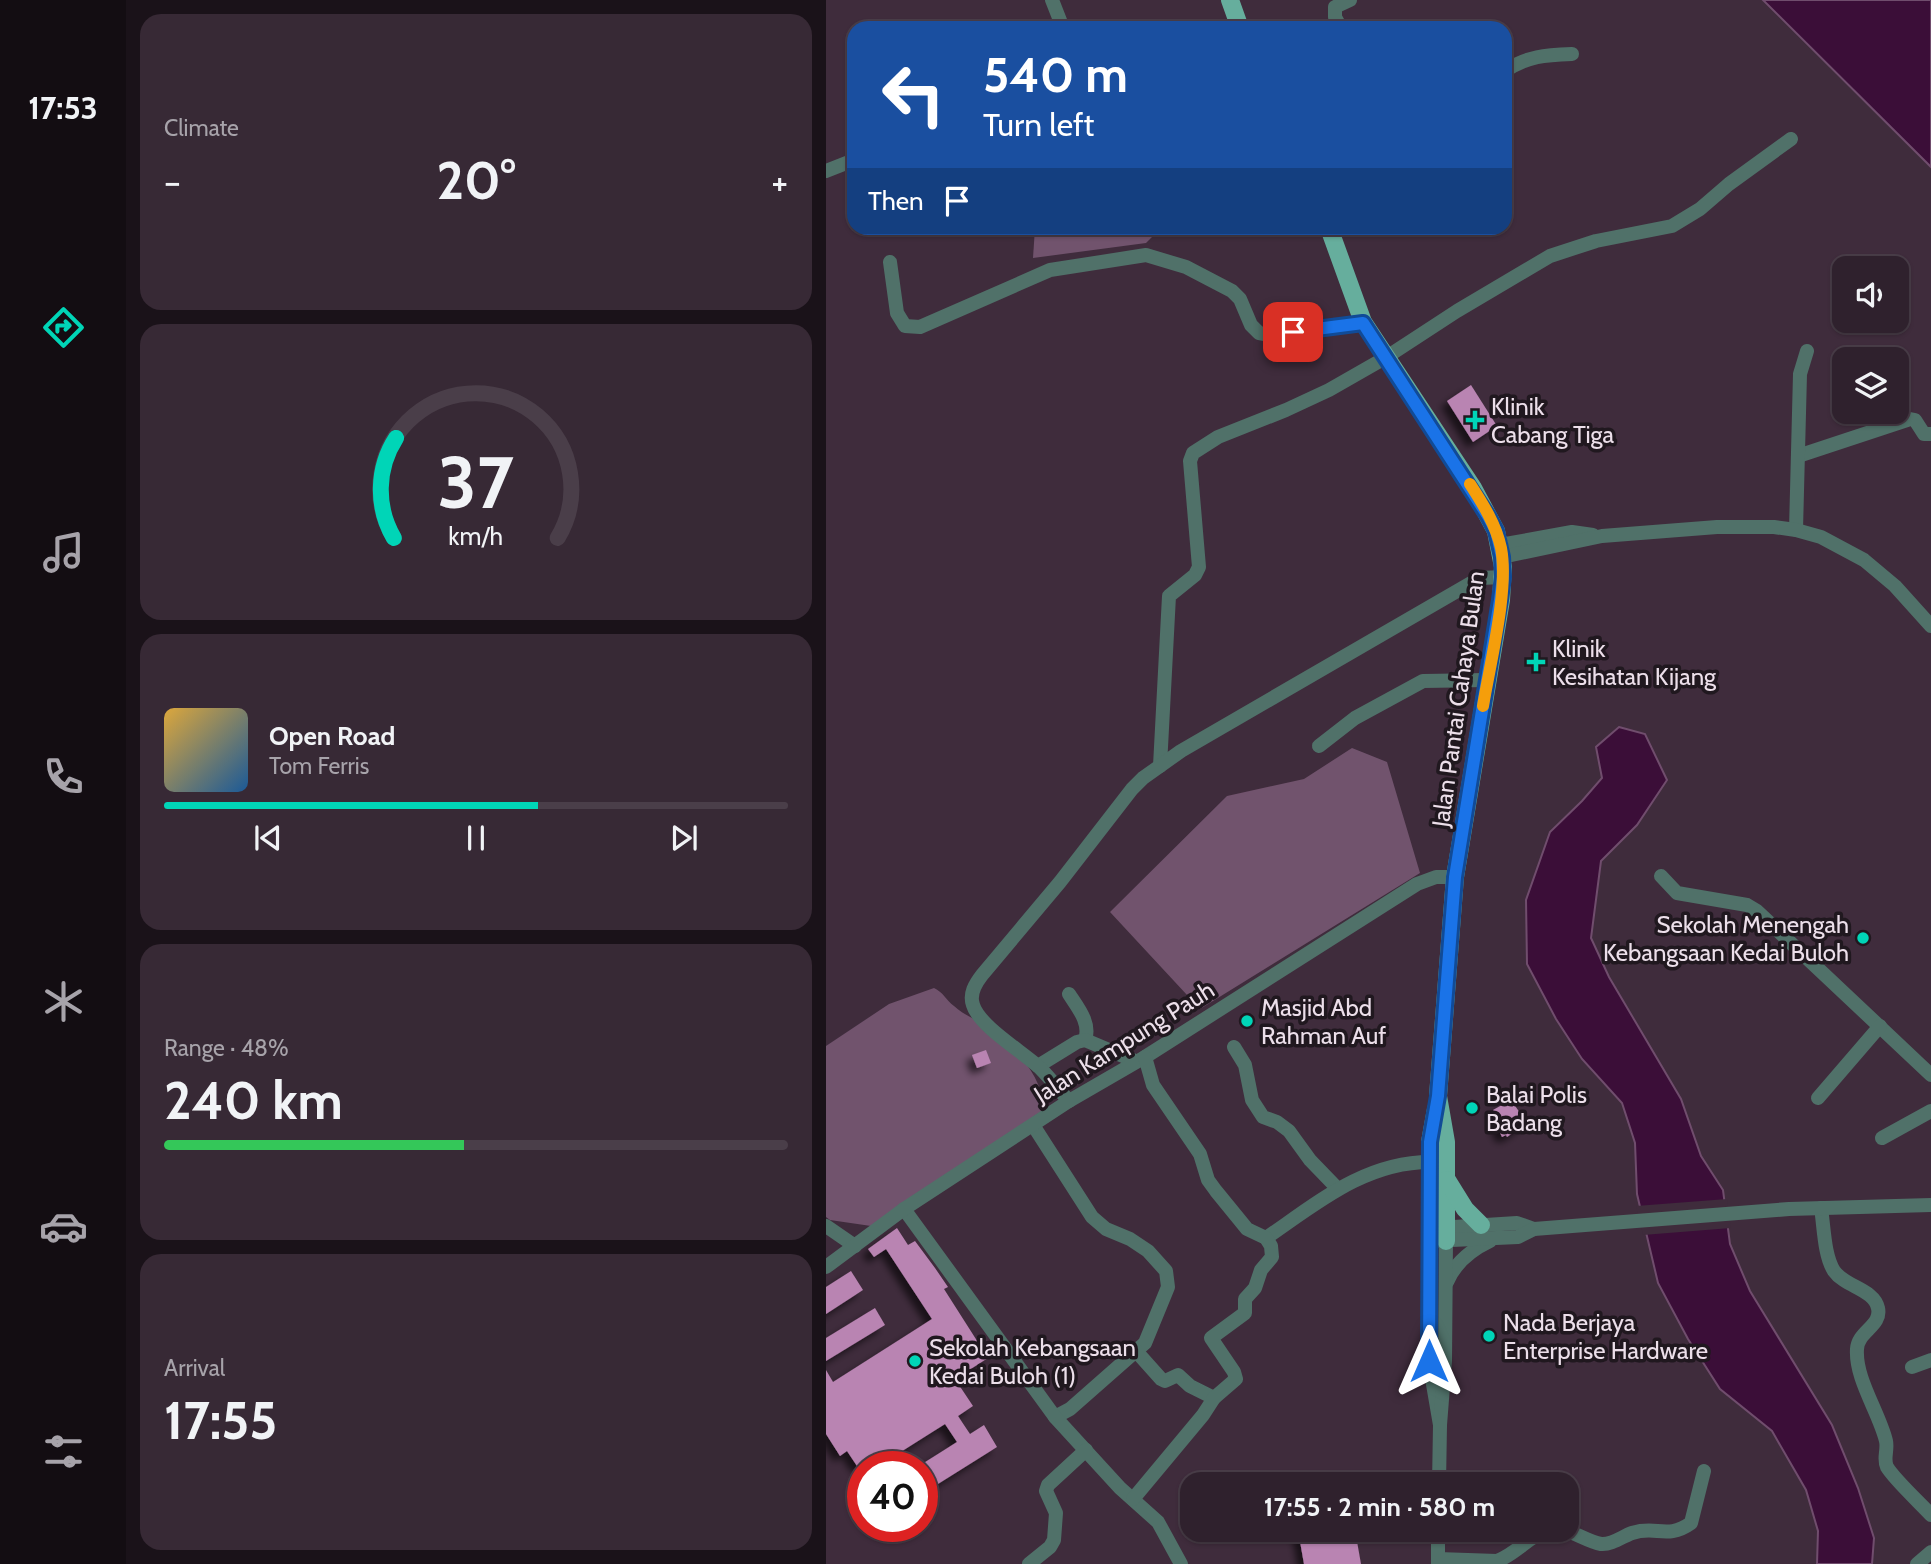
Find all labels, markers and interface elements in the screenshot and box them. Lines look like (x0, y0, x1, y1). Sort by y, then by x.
text: 540 m (983, 45, 1128, 104)
icon: left (868, 49, 959, 140)
text: 17:53 (28, 88, 98, 127)
text: Turn left (983, 105, 1094, 144)
text: Climate (164, 114, 239, 142)
text: 20° (436, 149, 516, 212)
text: − (164, 158, 181, 205)
text: + (771, 158, 788, 205)
icon: arrive (938, 182, 976, 220)
text: Then (868, 185, 924, 217)
map controls (1832, 256, 1909, 424)
button: sound (1832, 256, 1909, 333)
pin (1263, 302, 1323, 362)
icon: directions (39, 303, 88, 352)
icon: arrive (1274, 313, 1312, 351)
button: layers (1832, 347, 1909, 424)
place label: Klinik Cabang Tiga (1491, 392, 1615, 449)
marker: Klinik Cabang Tiga (1465, 410, 1485, 430)
text: 37 (438, 438, 514, 526)
text: km/h (449, 521, 503, 551)
icon: music (39, 528, 88, 577)
street label: Jalan Pantai Cahaya Bulan (1426, 569, 1490, 830)
place label: Klinik Kesihatan Kijang (1552, 634, 1717, 691)
marker: Klinik Kesihatan Kijang (1526, 652, 1546, 672)
text: Open Road (269, 720, 395, 752)
icon: phone (39, 752, 88, 801)
text: Tom Ferris (269, 752, 369, 780)
icon: previous (249, 819, 287, 857)
icon: pause (457, 819, 495, 857)
icon: next (665, 819, 703, 857)
place label: Sekolah Menengah Kebangsaan Kedai Buloh (1603, 910, 1849, 967)
marker: Sekolah Menengah Kebangsaan Kedai Buloh (1855, 930, 1871, 946)
street label: Jalan Kampung Pauh (1028, 975, 1219, 1110)
icon: climate (39, 977, 88, 1026)
place label: Masjid Abd Rahman Auf (1261, 993, 1386, 1050)
marker: Masjid Abd Rahman Auf (1239, 1013, 1255, 1029)
text: Range · 48% (164, 1034, 289, 1062)
text: 240 km (164, 1069, 343, 1132)
place label: Balai Polis Badang (1486, 1080, 1587, 1137)
marker: Balai Polis Badang (1464, 1100, 1480, 1116)
icon: car (39, 1202, 88, 1251)
place label: Nada Berjaya Enterprise Hardware (1503, 1308, 1708, 1365)
position arrow (1392, 1324, 1466, 1398)
marker: Nada Berjaya Enterprise Hardware (1481, 1328, 1497, 1344)
place label: Sekolah Kebangsaan Kedai Buloh (1) (929, 1333, 1136, 1390)
marker: Sekolah Kebangsaan Kedai Buloh (1) (907, 1353, 923, 1369)
text: Arrival (164, 1354, 225, 1382)
text: 17:55 (164, 1389, 277, 1452)
icon: filters (39, 1427, 88, 1476)
speed limit sign: 40 (847, 1451, 938, 1542)
text: 17:55 · 2 min · 580 m (1264, 1491, 1495, 1523)

